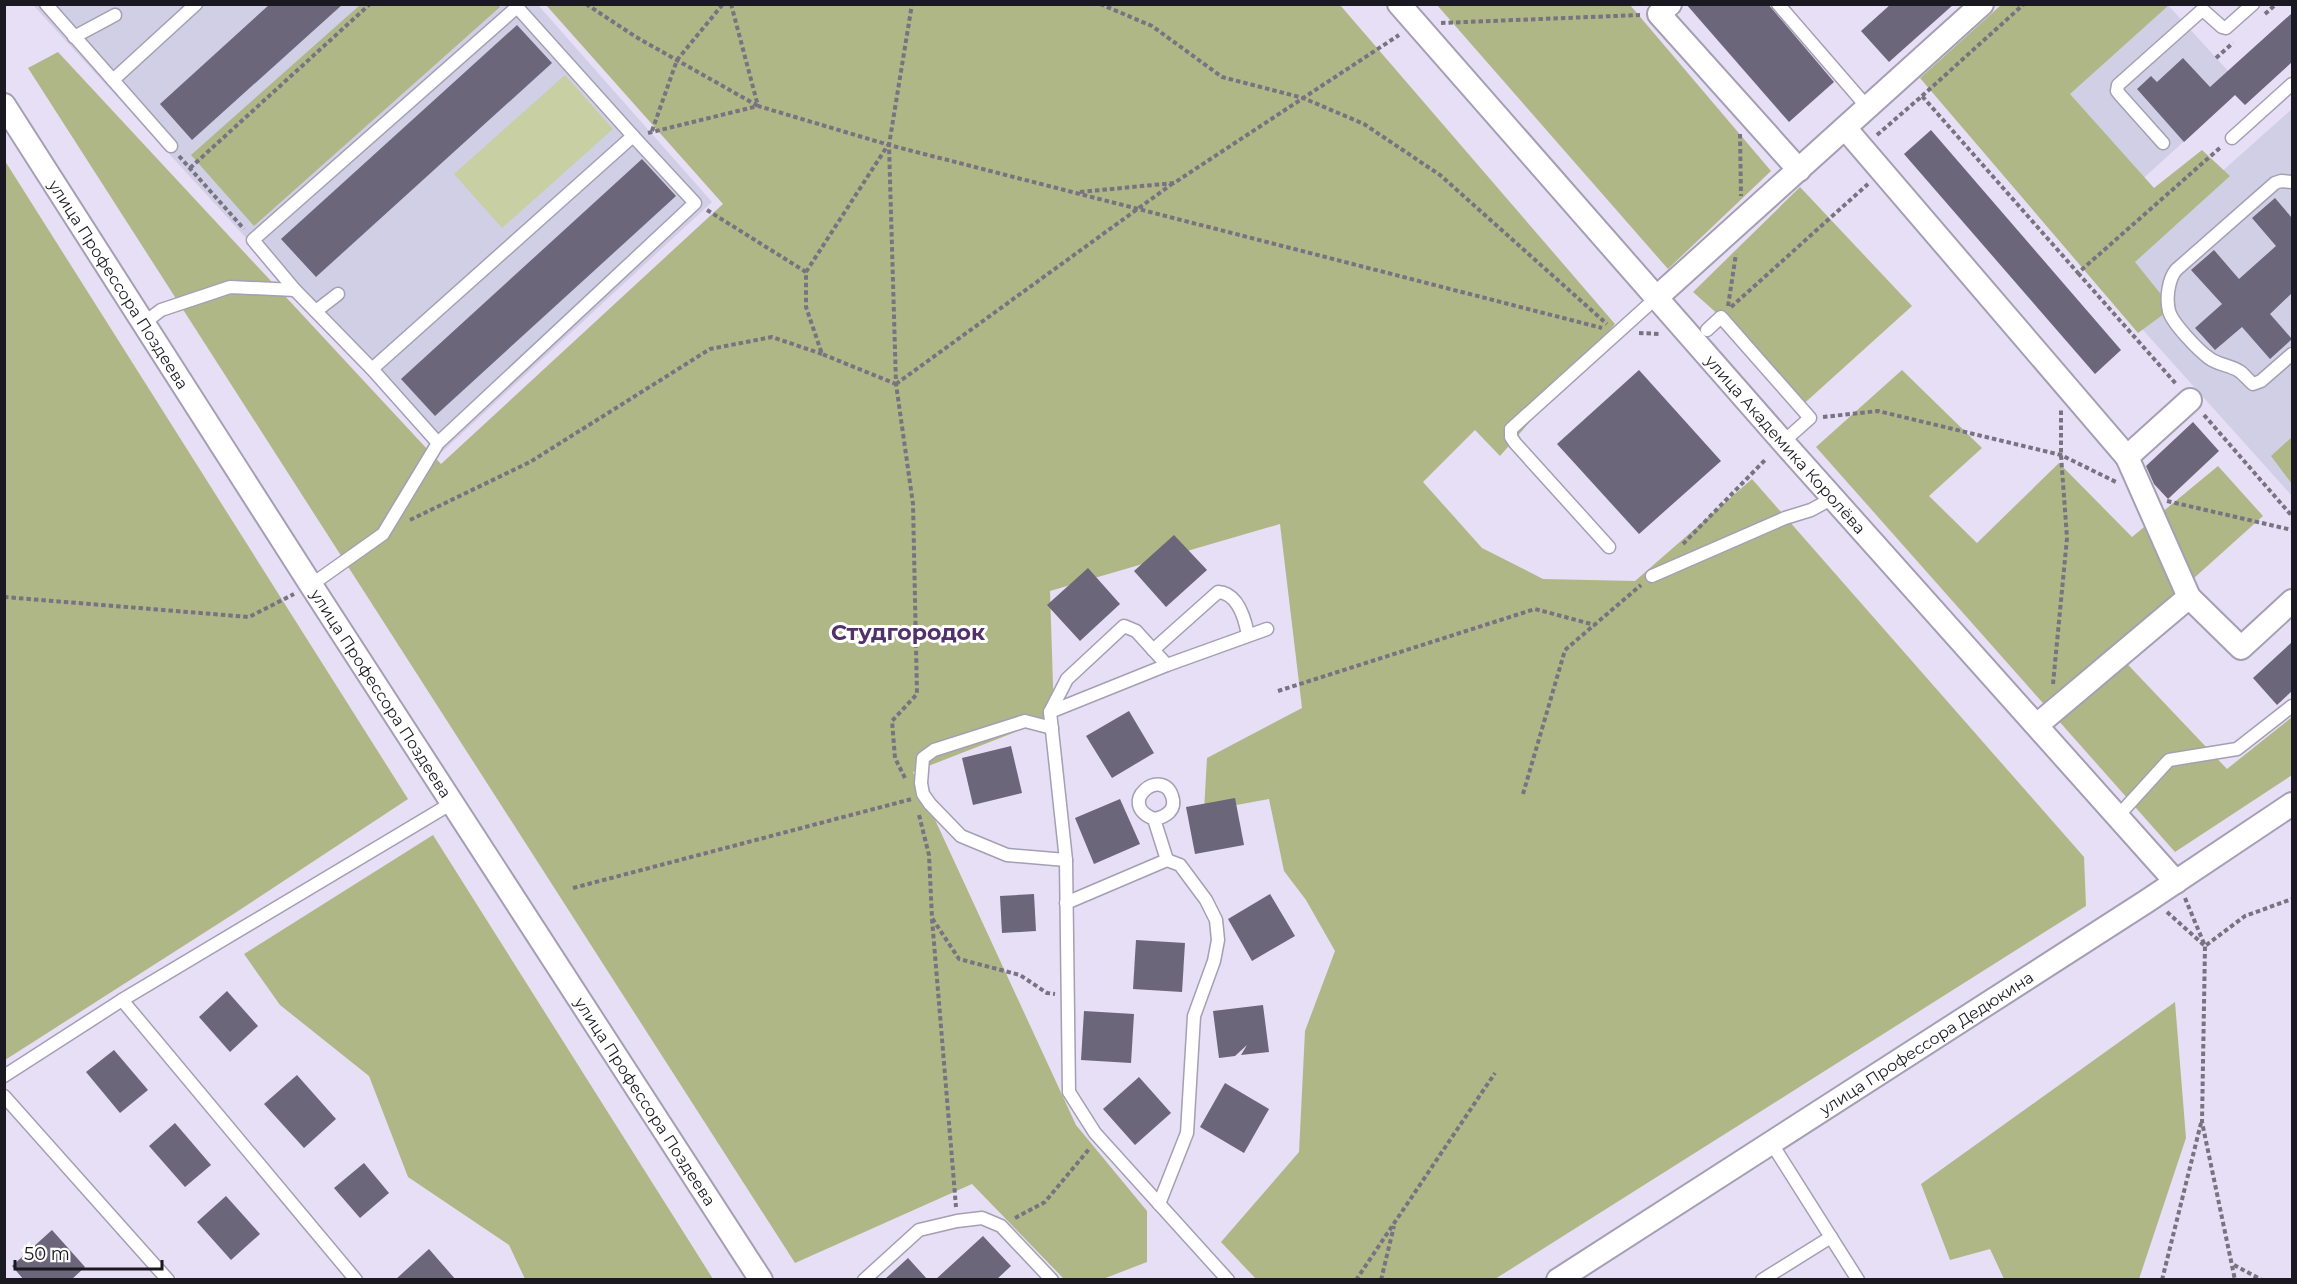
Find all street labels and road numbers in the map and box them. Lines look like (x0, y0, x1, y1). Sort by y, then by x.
street label: улица Профессора Поздеева (44, 175, 193, 393)
street label: улица Академика Королёва (1701, 350, 1870, 538)
street label: улица Профессора Поздеева (306, 585, 456, 801)
street label: улица Профессора Дедюкина (1815, 967, 2037, 1119)
street label: улица Профессора Поздеева (570, 993, 720, 1209)

